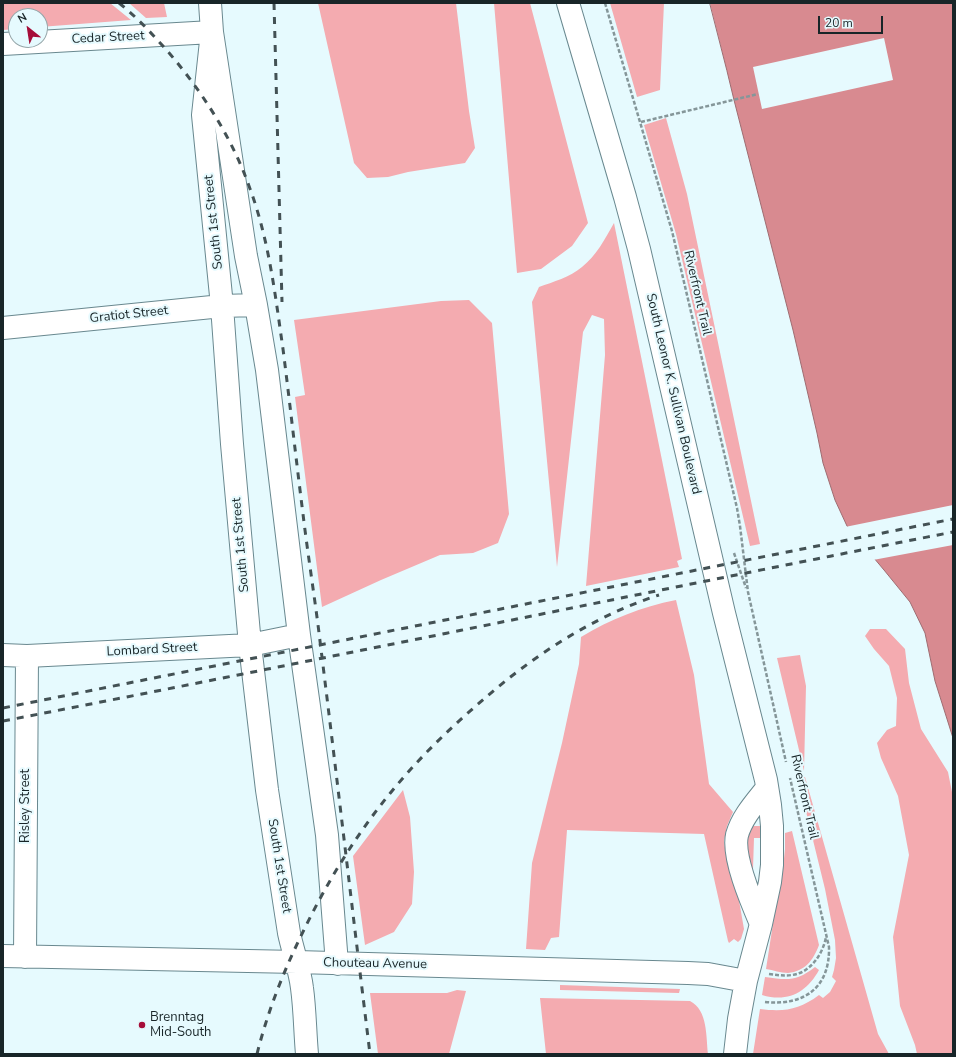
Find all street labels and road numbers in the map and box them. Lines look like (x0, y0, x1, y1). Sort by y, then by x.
street label: Cedar Street (71, 28, 145, 48)
street label: South 1st Street (201, 174, 227, 270)
street label: Riverfront Trail (680, 249, 714, 337)
street label: South Leonor K. Sullivan Boulevard (642, 292, 704, 496)
street label: Gratiot Street (89, 303, 169, 327)
street label: South 1st Street (229, 497, 253, 593)
street label: Lombard Street (106, 640, 198, 660)
street label: Riverfront Trail (787, 753, 821, 841)
street label: Risley Street (18, 769, 34, 843)
street label: South 1st Street (264, 818, 294, 914)
street label: Chouteau Avenue (323, 955, 427, 973)

